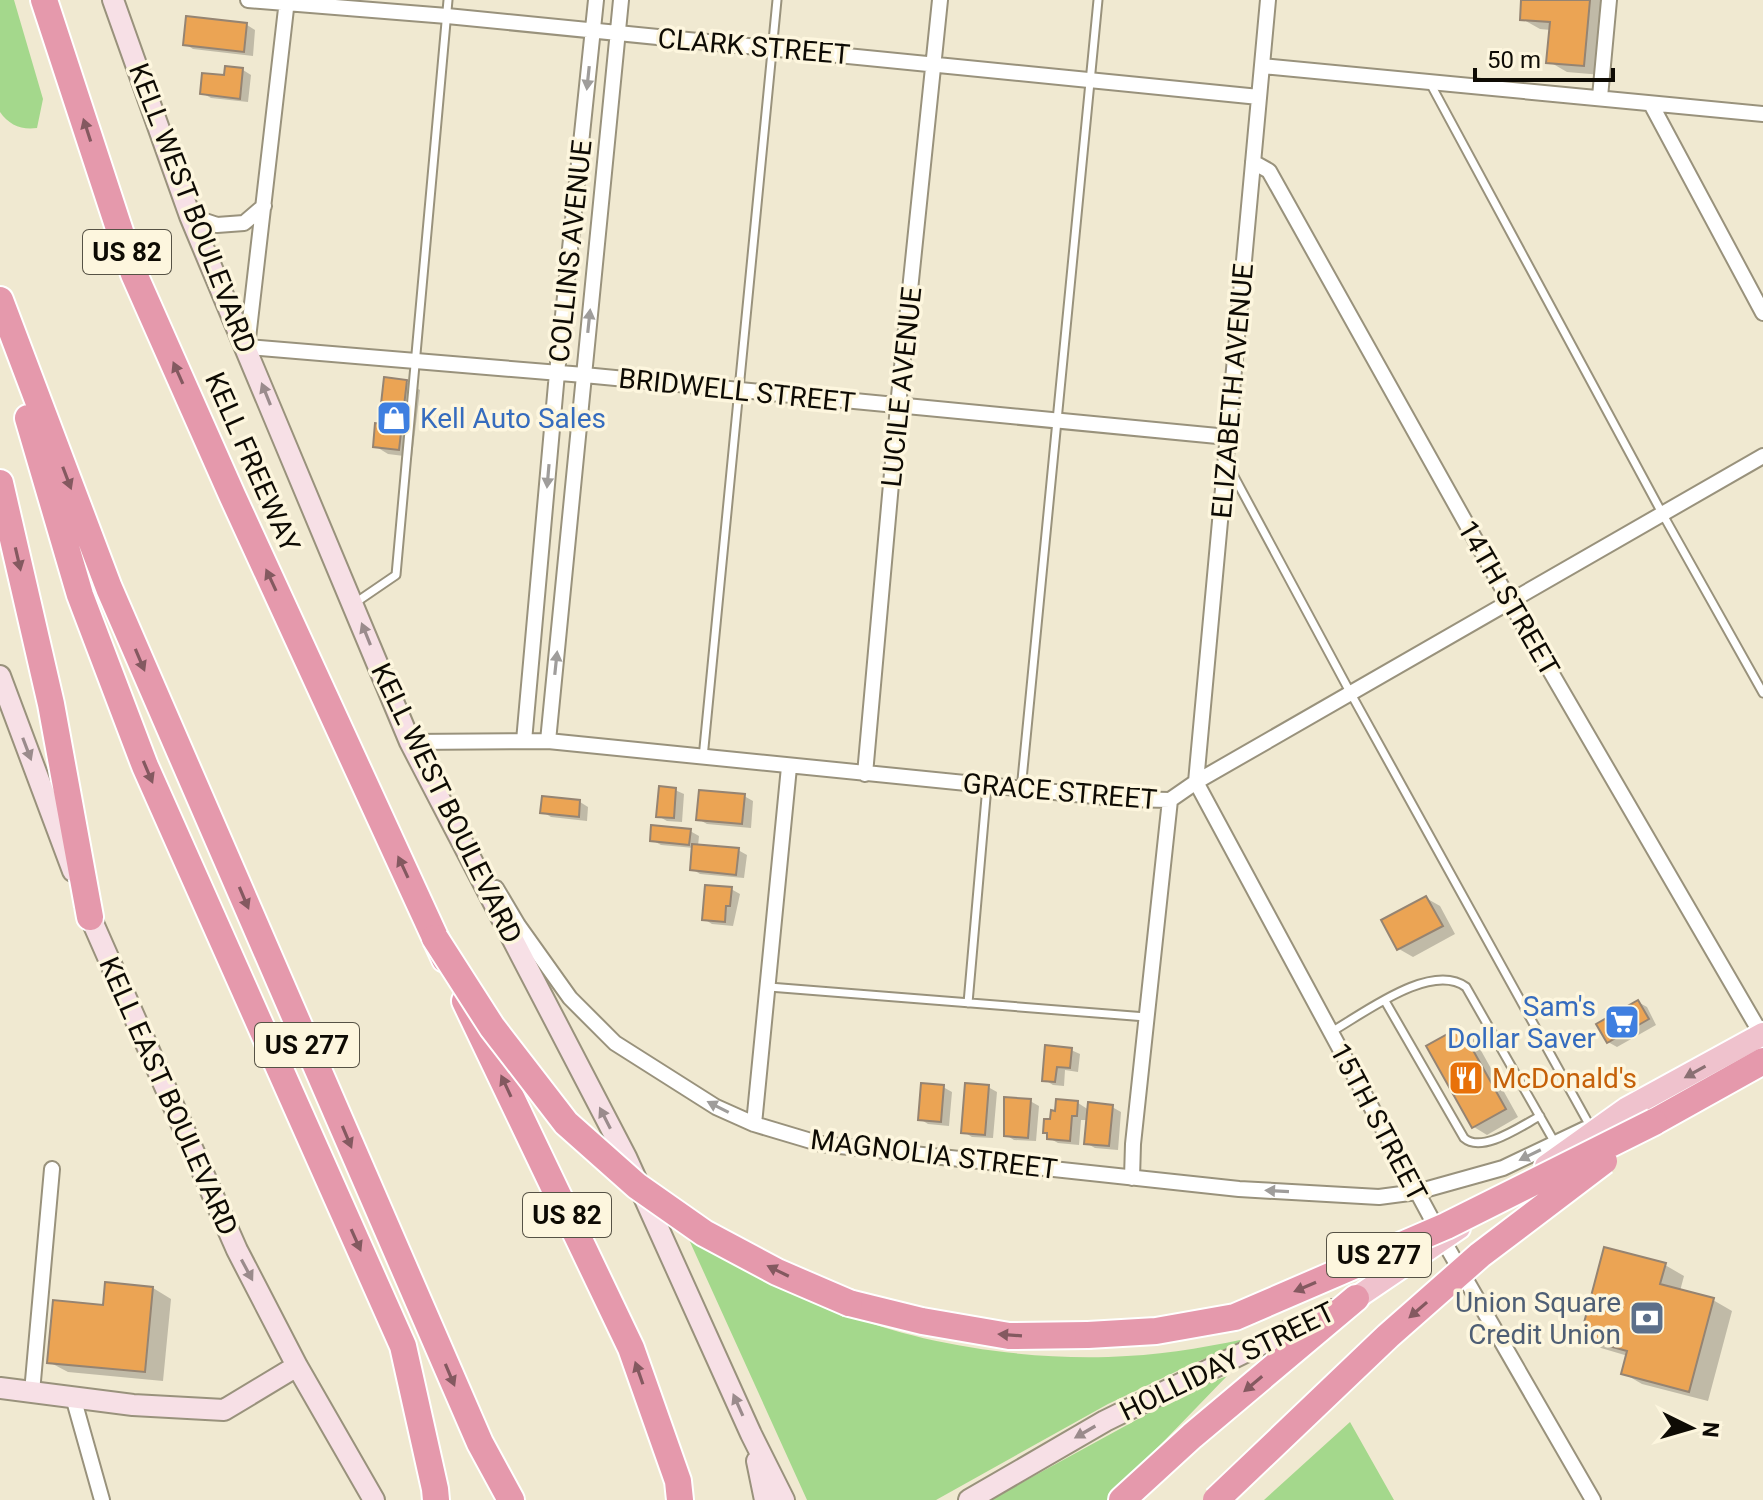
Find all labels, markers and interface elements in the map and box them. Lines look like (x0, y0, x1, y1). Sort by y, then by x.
street label: CLARK STREET (656, 22, 852, 71)
scale bar (1475, 32, 1613, 82)
text: 50 m (1487, 46, 1541, 74)
street label: KELL WEST BOULEVARD (122, 59, 263, 358)
one-way arrow (581, 66, 594, 91)
one-way arrow (80, 117, 93, 141)
street label: COLLINS AVENUE (542, 138, 599, 364)
road number: US 82 (83, 230, 171, 274)
street label: ELIZABETH AVENUE (1205, 262, 1260, 520)
street label: LUCILE AVENUE (875, 285, 928, 489)
one-way arrow (583, 308, 596, 333)
one-way arrow (171, 361, 185, 385)
street label: BRIDWELL STREET (617, 362, 857, 419)
street label: KELL FREEWAY (198, 367, 307, 557)
one-way arrow (259, 382, 272, 406)
shop icon: Kell Auto Sales (375, 399, 413, 437)
place label: Kell Auto Sales (420, 402, 606, 435)
one-way arrow (541, 464, 554, 489)
one-way arrow (61, 466, 74, 490)
street label: 14TH STREET (1451, 514, 1567, 682)
one-way arrow (12, 546, 24, 571)
one-way arrow (264, 568, 278, 592)
one-way arrow (359, 622, 372, 646)
one-way arrow (134, 648, 147, 672)
one-way arrow (549, 650, 562, 675)
street label: KELL WEST BOULEVARD (364, 658, 529, 949)
one-way arrow (21, 737, 34, 761)
one-way arrow (142, 760, 155, 784)
street label: GRACE STREET (961, 767, 1159, 816)
one-way arrow (396, 856, 410, 879)
one-way arrow (237, 886, 250, 910)
street label: KELL EAST BOULEVARD (92, 952, 245, 1240)
place label: Sam's Dollar Saver (1447, 990, 1597, 1055)
supermarket icon: Sam's Dollar Saver (1603, 1003, 1641, 1041)
road number: US 277 (255, 1023, 359, 1067)
street label: 15TH STREET (1323, 1037, 1434, 1207)
restaurant icon: McDonald's (1447, 1059, 1485, 1097)
place label: McDonald's (1492, 1062, 1637, 1095)
one-way arrow (1684, 1065, 1706, 1079)
one-way arrow (499, 1075, 513, 1098)
one-way arrow (706, 1100, 729, 1113)
one-way arrow (599, 1106, 612, 1129)
street label: MAGNOLIA STREET (809, 1123, 1060, 1186)
one-way arrow (340, 1125, 354, 1149)
one-way arrow (1518, 1148, 1542, 1162)
one-way arrow (1264, 1184, 1289, 1197)
road number: US 82 (523, 1193, 611, 1237)
one-way arrow (349, 1228, 363, 1252)
road number: US 277 (1327, 1233, 1431, 1277)
one-way arrow (241, 1258, 254, 1281)
one-way arrow (766, 1264, 790, 1278)
one-way arrow (1294, 1280, 1317, 1293)
place label: Union Square Credit Union (1455, 1286, 1621, 1351)
street label: HOLLIDAY STREET (1114, 1295, 1340, 1428)
bank icon: Union Square Credit Union (1628, 1299, 1666, 1337)
one-way arrow (1409, 1301, 1429, 1318)
one-way arrow (997, 1328, 1022, 1341)
one-way arrow (633, 1360, 645, 1384)
one-way arrow (444, 1364, 457, 1387)
one-way arrow (1243, 1375, 1263, 1392)
north arrow (1651, 1388, 1731, 1468)
one-way arrow (731, 1393, 744, 1416)
text: N (1697, 1421, 1724, 1439)
one-way arrow (1074, 1425, 1096, 1439)

